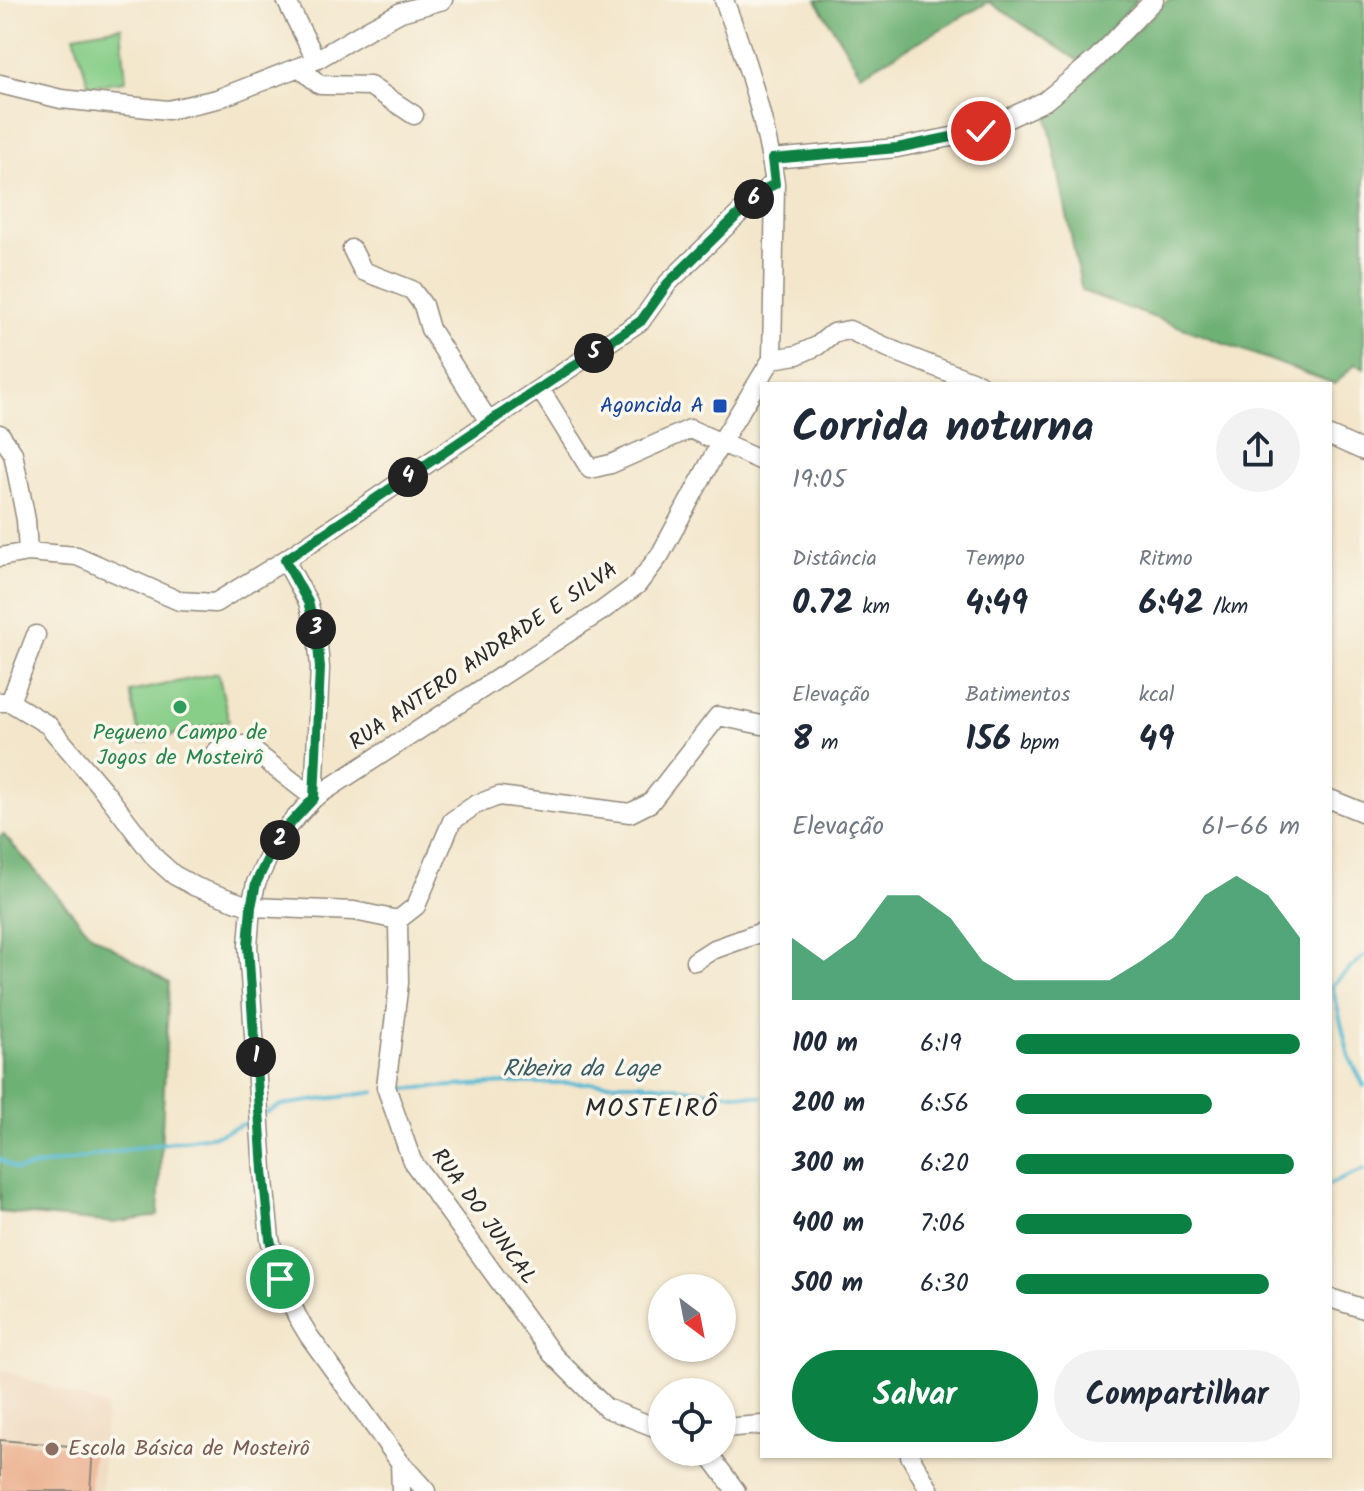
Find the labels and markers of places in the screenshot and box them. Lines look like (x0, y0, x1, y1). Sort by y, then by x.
pin (947, 97, 1015, 165)
pin: 6 (734, 179, 774, 219)
pin: 5 (574, 333, 614, 373)
place label: Agoncida A (600, 389, 704, 424)
marker: Agoncida A (711, 397, 729, 415)
pin: 4 (388, 457, 428, 497)
pin: 3 (296, 609, 336, 649)
marker: Pequeno Campo de Jogos de Mosteirô (171, 698, 189, 716)
place label: Pequeno Campo de Jogos de Mosteirô (93, 716, 267, 776)
pin: 2 (260, 820, 300, 860)
pin: 1 (236, 1037, 276, 1077)
pin (246, 1245, 314, 1313)
place label: Escola Básica de Mosteirô (68, 1432, 311, 1467)
marker: Escola Básica de Mosteirô (43, 1440, 61, 1458)

